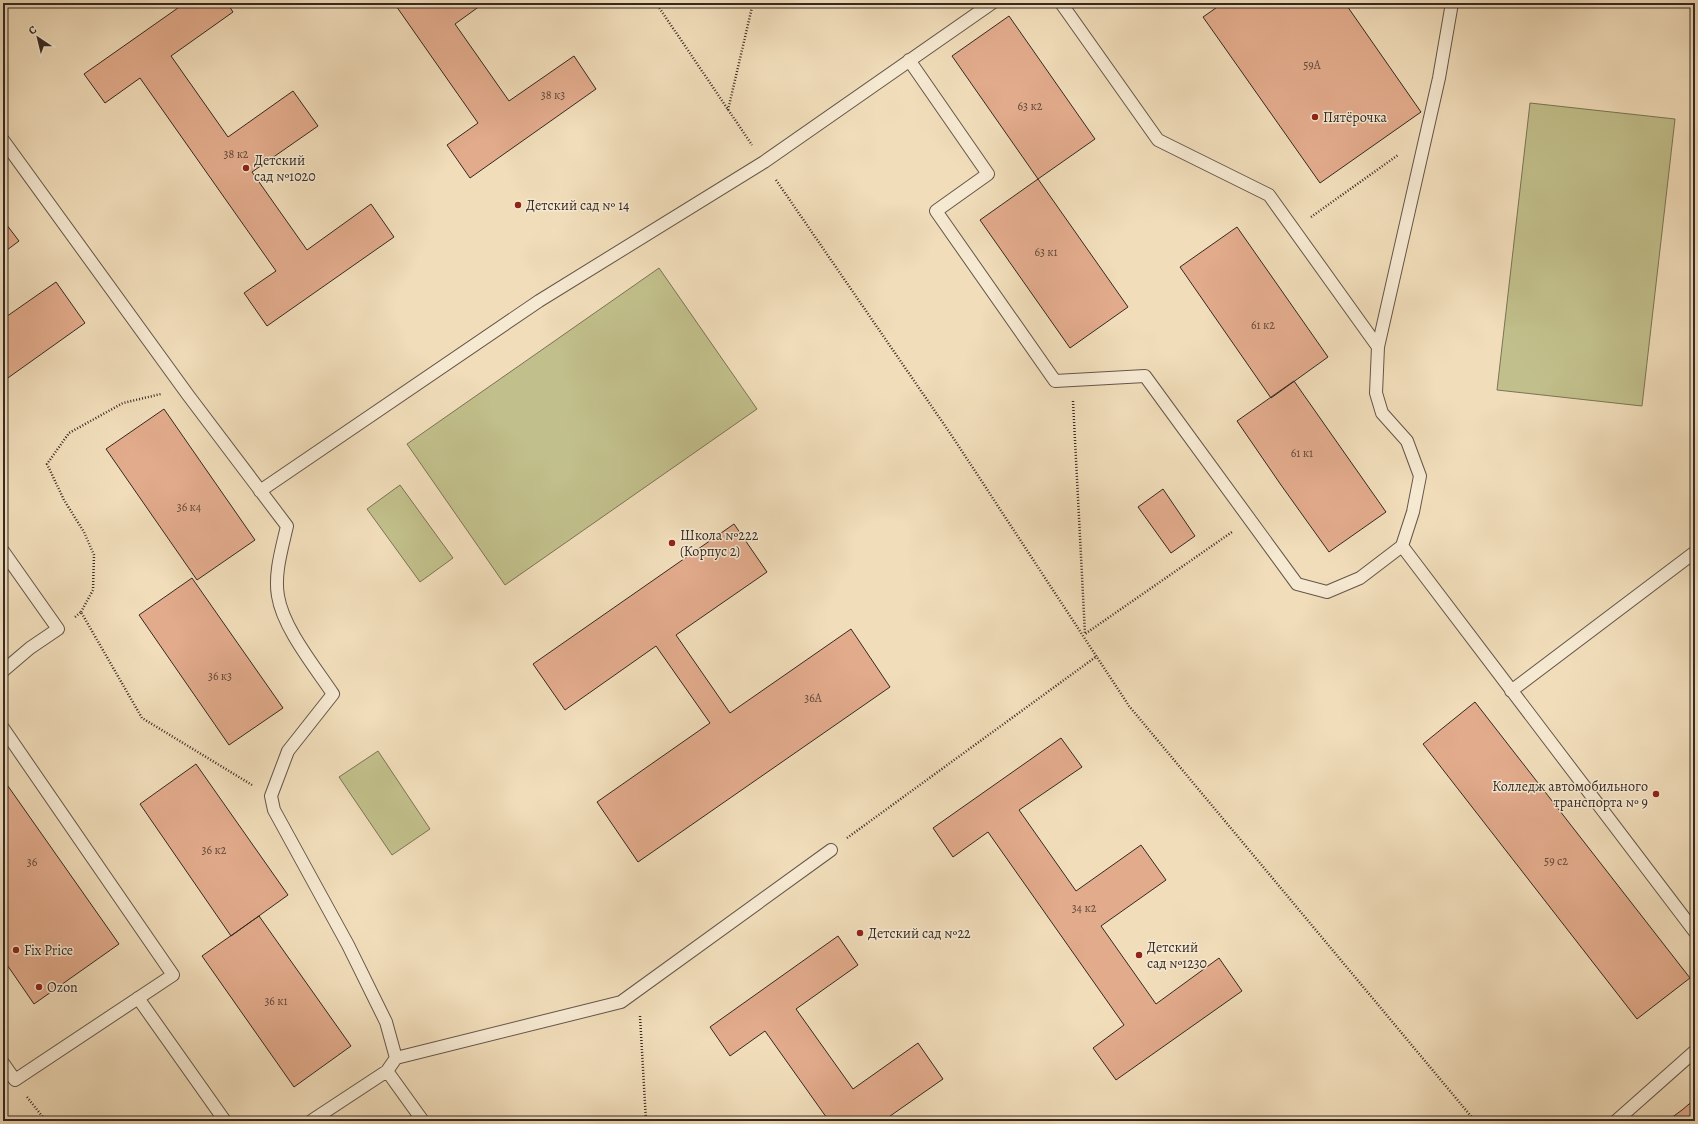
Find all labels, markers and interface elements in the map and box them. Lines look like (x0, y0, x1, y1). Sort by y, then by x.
north arrow (18, 18, 58, 58)
text: С (25, 22, 40, 38)
house number: 59А (1303, 57, 1322, 73)
house number: 38 к3 (541, 87, 565, 103)
house number: 63 к2 (1018, 98, 1043, 114)
place label: Пятёрочка (1323, 108, 1387, 127)
marker: Пятёрочка (1310, 112, 1320, 122)
house number: 38 к2 (223, 146, 249, 162)
place label: Детский сад №1020 (254, 151, 316, 186)
marker: Детский сад №1020 (241, 163, 251, 173)
place label: Детский сад № 14 (526, 196, 629, 215)
marker: Детский сад № 14 (513, 200, 523, 210)
house number: 63 к1 (1034, 244, 1058, 260)
house number: 61 к2 (1251, 317, 1275, 333)
house number: 61 к1 (1291, 445, 1313, 461)
house number: 36 к4 (177, 499, 202, 515)
place label: Школа №222 (Корпус 2) (680, 526, 759, 561)
marker: Школа №222 (Корпус 2) (667, 538, 677, 548)
house number: 36 к3 (208, 668, 232, 684)
house number: 36А (804, 690, 823, 706)
place label: Колледж автомобильного транспорта № 9 (1492, 777, 1648, 812)
marker: Колледж автомобильного транспорта № 9 (1651, 789, 1661, 799)
house number: 36 к2 (202, 842, 227, 858)
house number: 59 с2 (1544, 853, 1568, 869)
house number: 36 (27, 854, 38, 870)
house number: 34 к2 (1072, 900, 1097, 916)
place label: Детский сад №22 (868, 924, 971, 943)
marker: Детский сад №22 (855, 928, 865, 938)
place label: Детский сад №1230 (1147, 938, 1207, 973)
place label: Fix Price (24, 941, 73, 960)
marker: Fix Price (11, 945, 21, 955)
marker: Детский сад №1230 (1134, 950, 1144, 960)
place label: Ozon (47, 978, 78, 997)
marker: Ozon (34, 982, 44, 992)
house number: 36 к1 (264, 993, 288, 1009)

